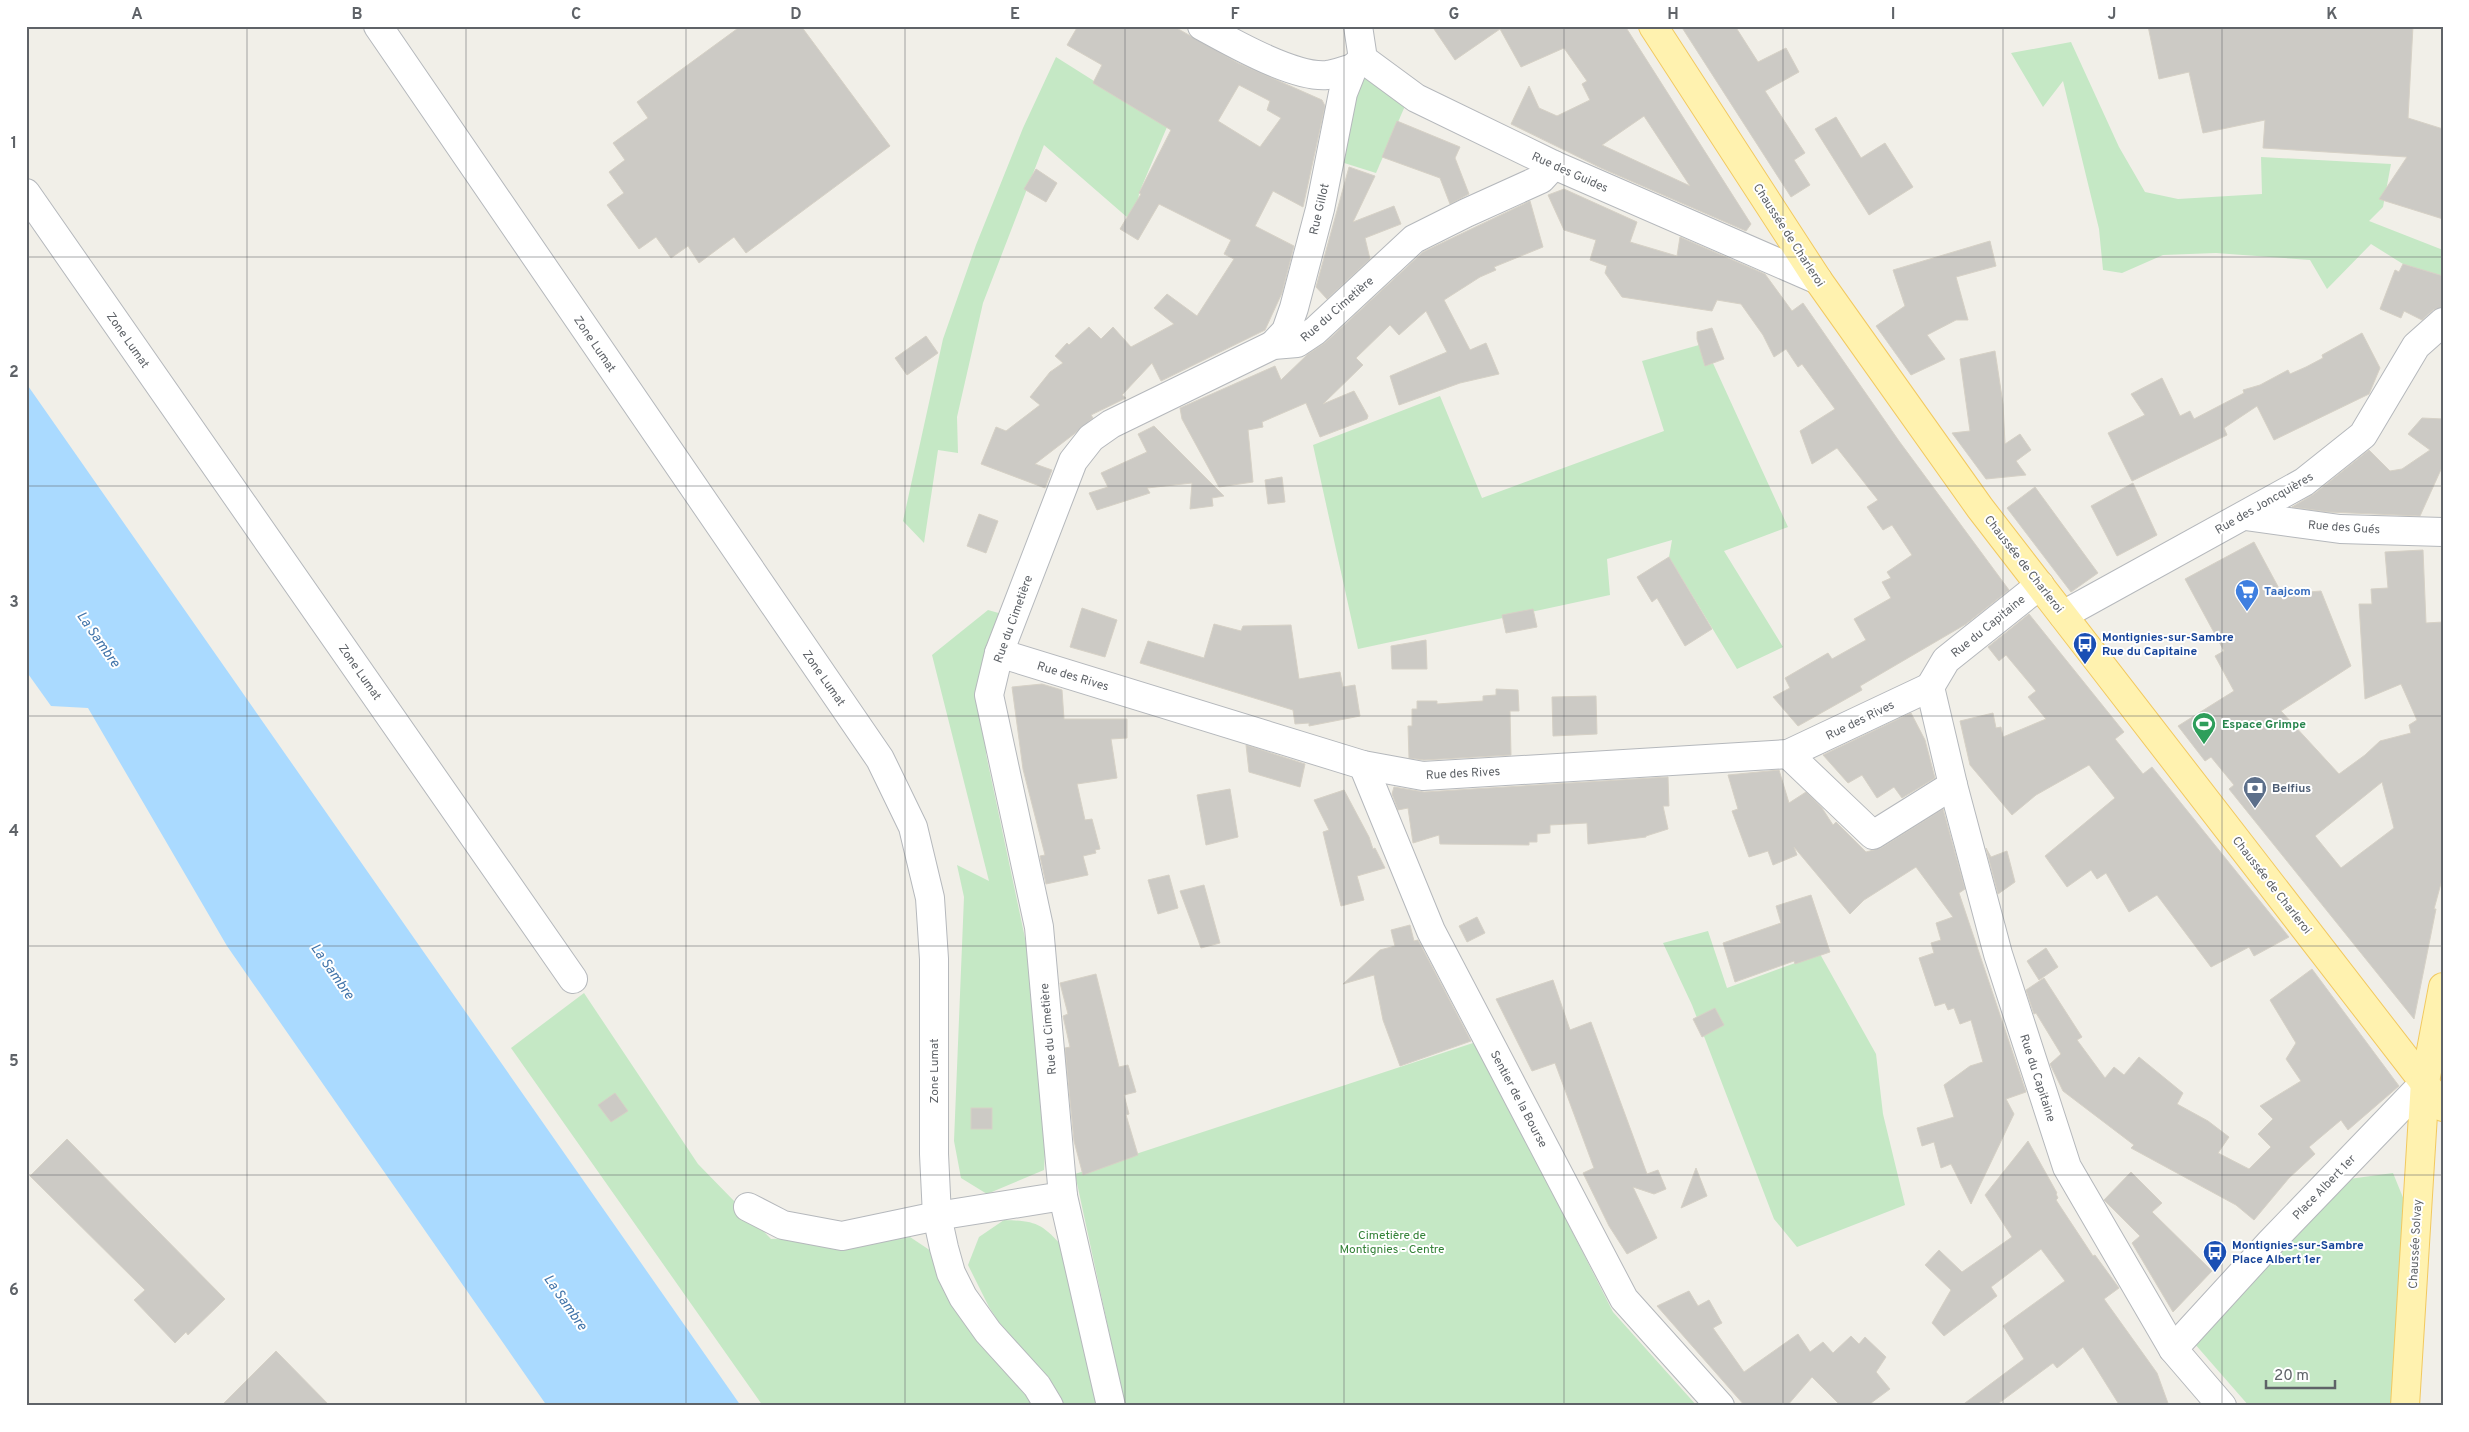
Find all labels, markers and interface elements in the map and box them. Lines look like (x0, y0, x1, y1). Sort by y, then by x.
text: A (131, 5, 143, 25)
text: B (351, 5, 363, 25)
text: C (571, 5, 581, 25)
text: D (790, 5, 802, 25)
text: E (1010, 5, 1020, 25)
text: F (1230, 5, 1240, 25)
text: G (1449, 5, 1459, 25)
text: H (1667, 5, 1679, 25)
text: I (1891, 5, 1895, 25)
text: J (2108, 5, 2116, 25)
text: K (2326, 5, 2338, 25)
text: 1 (11, 134, 17, 154)
street label: Rue des Guides (1529, 149, 1610, 197)
street label: Chaussée de Charleroi (1749, 181, 1828, 290)
street label: Rue Gillot (1306, 182, 1334, 237)
street label: Rue du Cimetière (1298, 273, 1378, 346)
street label: Zone Lumat (102, 309, 152, 372)
street label: Zone Lumat (569, 313, 619, 376)
text: 2 (9, 363, 19, 383)
street label: Rue des Joncquières (2212, 469, 2317, 539)
street label: Chaussée de Charleroi (1980, 512, 2066, 617)
street label: Rue des Gués (2307, 517, 2381, 539)
street label: Rue du Cimetière (991, 573, 1037, 665)
supermarket icon: Taajcom (2234, 578, 2260, 612)
place label: Taajcom (2264, 584, 2311, 600)
street label: Rue du Capitaine (1948, 592, 2029, 662)
text: 3 (9, 593, 19, 613)
water label: La Sambre (72, 609, 124, 672)
place label: Montignies-sur-Sambre Rue du Capitaine (2102, 630, 2234, 660)
bus stop icon: Montignies-sur-Sambre Rue du Capitaine (2072, 631, 2098, 665)
street label: Zone Lumat (334, 641, 384, 704)
street label: Zone Lumat (798, 647, 848, 710)
street label: Rue des Rives (1035, 658, 1111, 695)
street label: Rue des Rives (1824, 697, 1897, 744)
sports icon: Espace Grimpe (2191, 711, 2217, 745)
place label: Espace Grimpe (2222, 717, 2306, 733)
street label: Rue des Rives (1425, 764, 1501, 784)
bank icon: Belfius (2242, 775, 2268, 809)
place label: Belfius (2272, 781, 2311, 797)
text: 4 (9, 822, 19, 842)
street label: Chaussée de Charleroi (2228, 833, 2314, 938)
water label: La Sambre (306, 941, 358, 1004)
street label: Rue du Cimetière (1037, 982, 1061, 1076)
street label: Rue du Capitaine (2015, 1032, 2059, 1124)
street label: Zone Lumat (927, 1039, 943, 1103)
street label: Sentier de la Bourse (1486, 1048, 1550, 1151)
text: 5 (9, 1052, 19, 1072)
street label: Place Albert 1er (2289, 1151, 2360, 1224)
street label: Chaussée Solvay (2406, 1199, 2426, 1289)
park label: Cimetière de Montignies - Centre (1339, 1228, 1445, 1258)
place label: Montignies-sur-Sambre Place Albert 1er (2232, 1238, 2364, 1268)
bus stop icon: Montignies-sur-Sambre Place Albert 1er (2202, 1239, 2228, 1273)
water label: La Sambre (539, 1272, 591, 1335)
text: 6 (9, 1281, 19, 1301)
scale bar (2266, 1357, 2335, 1389)
text: 20 m (2274, 1367, 2309, 1386)

